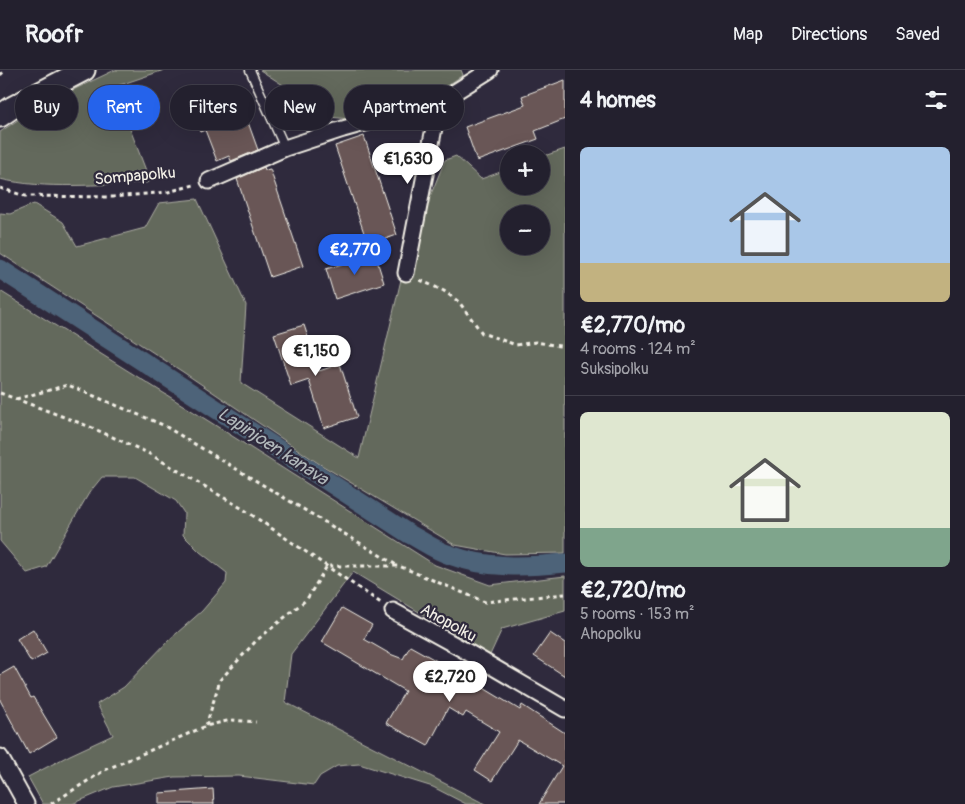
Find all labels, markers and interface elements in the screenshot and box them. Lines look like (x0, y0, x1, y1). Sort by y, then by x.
text: Roofr (25, 20, 83, 49)
text: Map (733, 23, 763, 46)
text: Directions (791, 23, 867, 46)
text: Saved (895, 23, 940, 46)
chip: Buy (15, 85, 78, 130)
chip: Rent (88, 85, 160, 130)
chip: Filters (170, 85, 255, 130)
chip: New (265, 85, 334, 130)
chip: Apartment (344, 85, 464, 130)
icon: filters (922, 86, 950, 114)
text: 4 homes (580, 87, 656, 114)
pin: €1,630 (367, 142, 449, 185)
map controls (500, 145, 550, 255)
button: + (500, 145, 550, 195)
text: €1,630 (383, 149, 433, 169)
street label: Sompapolku (94, 162, 176, 190)
icon: home (720, 179, 810, 269)
button: − (500, 205, 550, 255)
pin: €2,770 (314, 234, 396, 276)
text: €2,770 (329, 240, 381, 260)
text: €2,770/mo (580, 312, 685, 339)
pin: €1,150 (275, 334, 357, 377)
text: 4 rooms · 124 m² (580, 339, 696, 359)
text: €1,150 (293, 341, 339, 361)
text: Suksipolku (580, 359, 649, 379)
water label: Lapinjoen kanava (213, 402, 334, 492)
icon: home (720, 445, 810, 535)
text: €2,720/mo (580, 577, 686, 604)
street label: Ahopolku (417, 599, 480, 646)
text: 5 rooms · 153 m² (580, 604, 695, 624)
text: Ahopolku (580, 624, 641, 644)
pin: €2,720 (409, 660, 491, 703)
text: €2,720 (424, 667, 476, 687)

